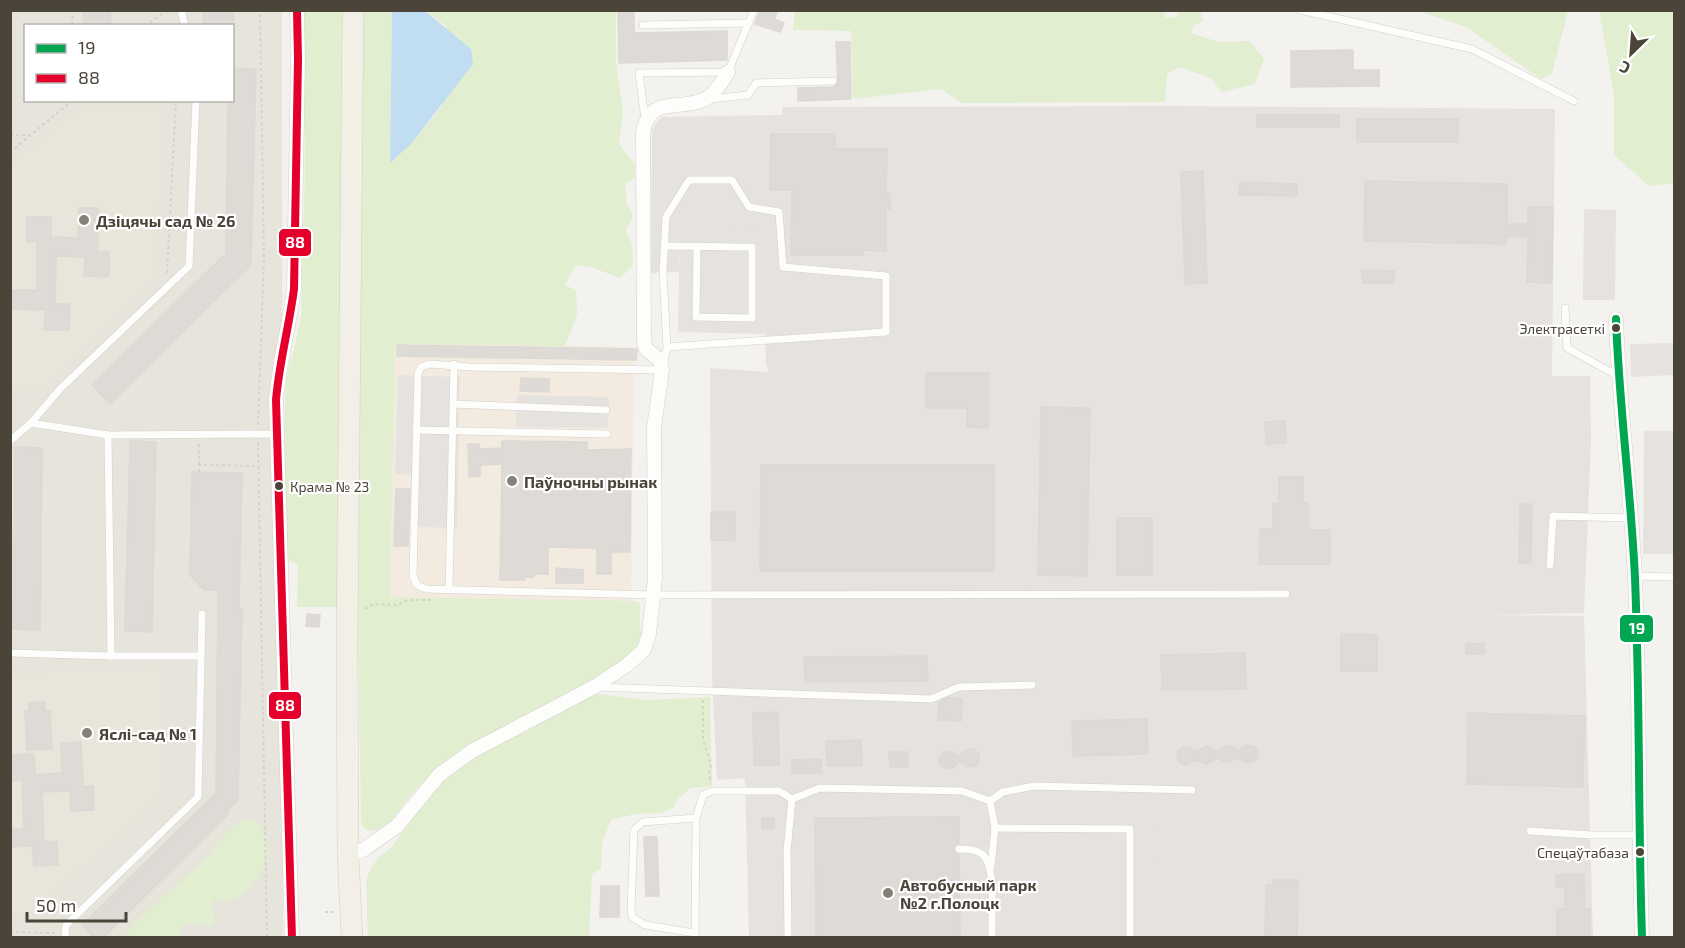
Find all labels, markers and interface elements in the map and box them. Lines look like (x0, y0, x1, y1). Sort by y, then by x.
legend (24, 24, 234, 102)
north arrow (1601, 24, 1661, 84)
text: 19 (78, 36, 95, 58)
text: С (1616, 57, 1633, 79)
text: 88 (78, 66, 100, 88)
place label: Дзіцячы сад № 26 (96, 211, 235, 230)
marker: Дзіцячы сад № 26 (77, 213, 91, 227)
line badge: 88 (278, 228, 312, 257)
text: 88 (285, 232, 305, 251)
place label: Электрасеткі (1519, 320, 1605, 337)
marker: Электрасеткі (1610, 322, 1622, 334)
place label: Паўночны рынак (524, 472, 657, 491)
marker: Паўночны рынак (505, 474, 519, 488)
place label: Крама № 23 (290, 478, 369, 495)
marker: Крама № 23 (273, 480, 285, 492)
line badge: 19 (1619, 614, 1654, 643)
text: 19 (1629, 618, 1645, 637)
line badge: 88 (268, 691, 302, 720)
text: 88 (275, 695, 295, 714)
place label: Яслі-сад № 1 (99, 724, 197, 743)
marker: Яслі-сад № 1 (80, 726, 94, 740)
place label: Спецаўтабаза (1537, 844, 1629, 861)
marker: Спецаўтабаза (1634, 846, 1646, 858)
place label: Автобусный парк №2 г.Полоцк (900, 875, 1037, 912)
scale bar (27, 885, 126, 923)
marker: Автобусный парк №2 г.Полоцк (881, 886, 895, 900)
text: 50 m (36, 894, 76, 916)

